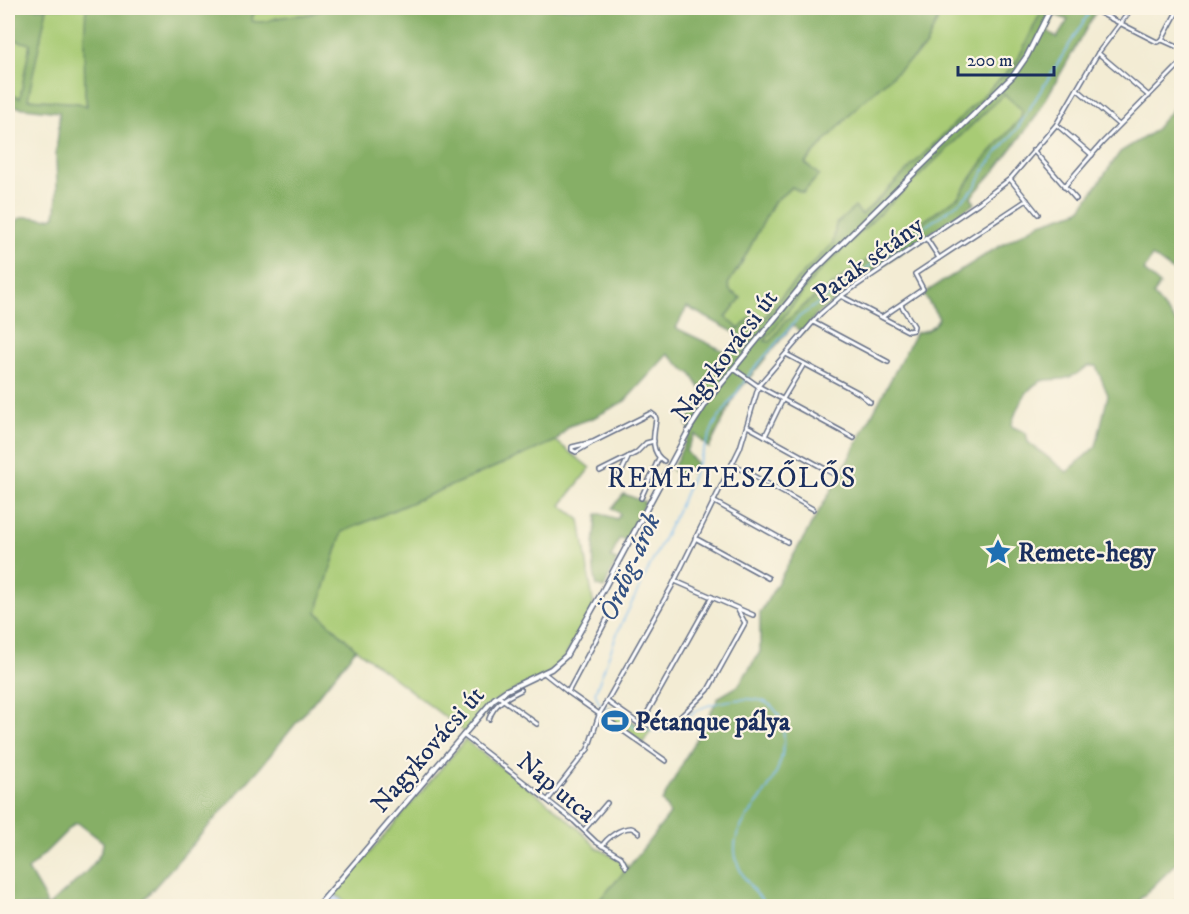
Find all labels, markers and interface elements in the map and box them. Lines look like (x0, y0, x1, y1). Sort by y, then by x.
scale bar (958, 39, 1054, 77)
text: 200 m (967, 50, 1013, 72)
street label: Patak sétány (807, 209, 931, 311)
street label: Nagykovácsi út (665, 283, 786, 429)
district label: REMETESZŐLŐS (607, 460, 857, 496)
water label: Ördög-árok (591, 507, 669, 627)
place icon: Remete-hegy (983, 537, 1013, 567)
place label: Remete-hegy (1018, 537, 1156, 570)
street label: Nagykovácsi út (364, 680, 492, 820)
sports icon: Pétanque pálya (600, 706, 630, 736)
place label: Pétanque pálya (635, 706, 791, 739)
street label: Nap utca (510, 745, 602, 831)

